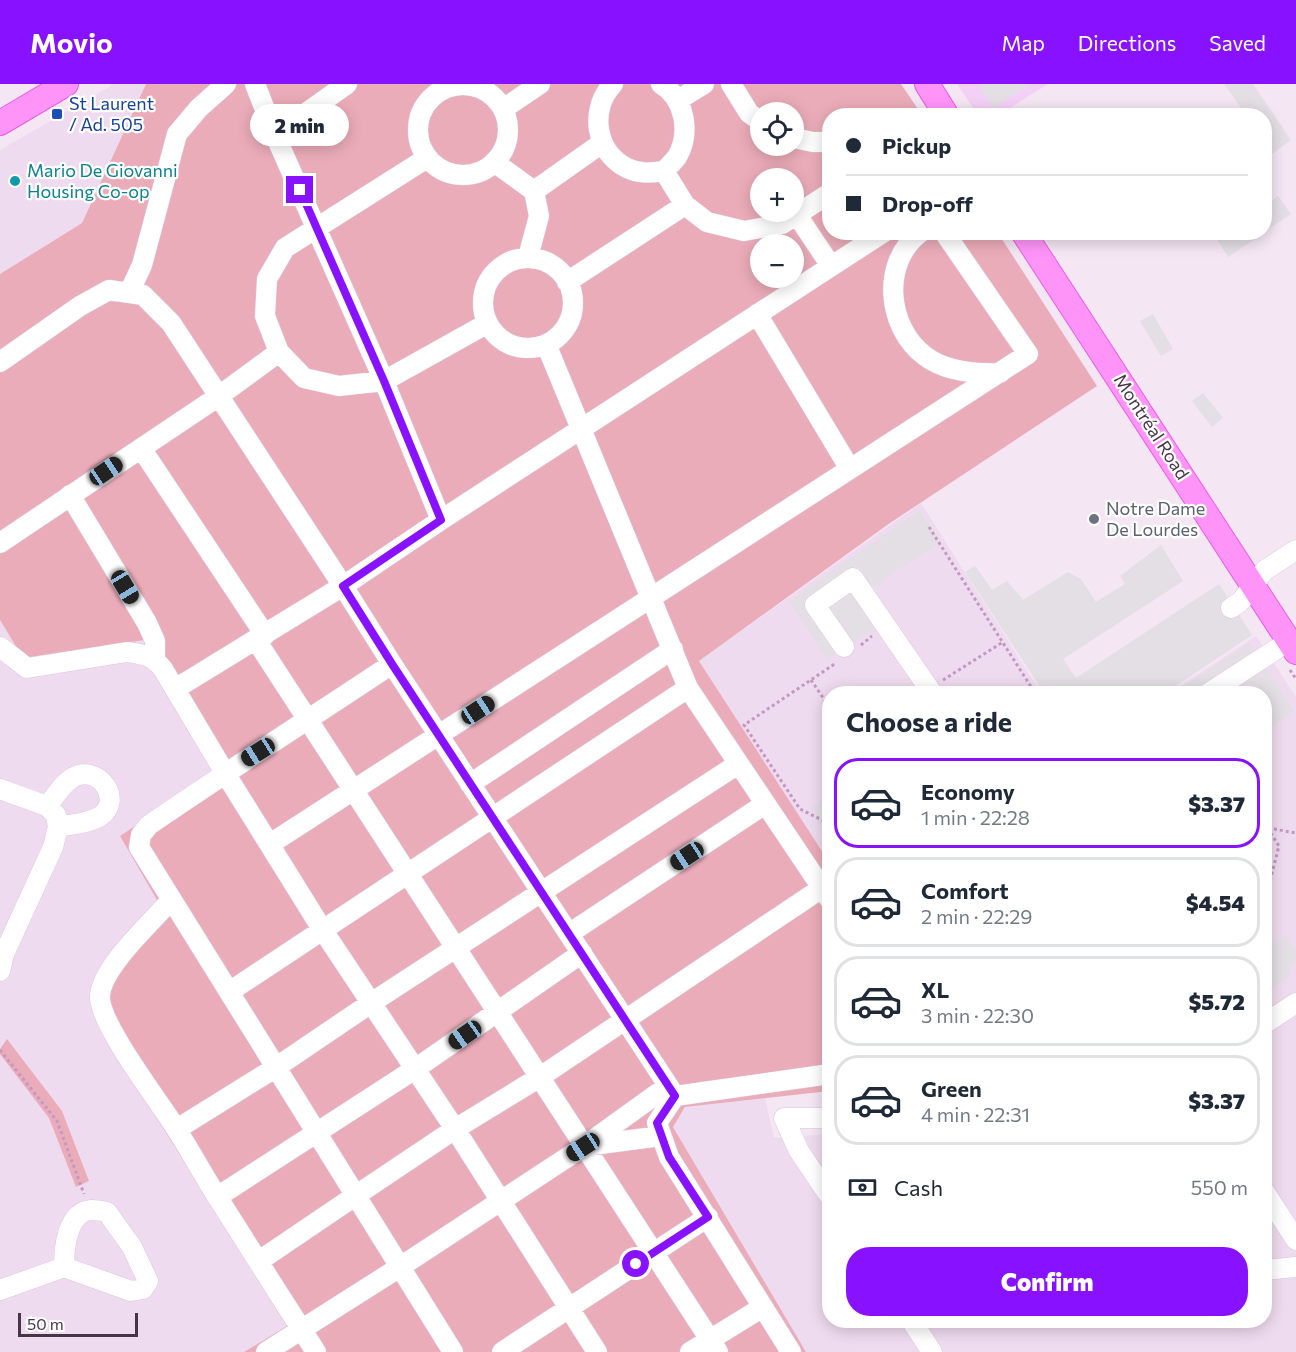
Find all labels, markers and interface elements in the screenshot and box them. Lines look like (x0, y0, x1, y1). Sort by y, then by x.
text: Movio (30, 25, 113, 59)
text: Map (1002, 30, 1045, 55)
text: Directions (1078, 30, 1176, 55)
text: Saved (1209, 30, 1266, 55)
place label: St Laurent / Ad. 505 (69, 92, 154, 135)
map controls (750, 102, 804, 288)
button: locate (750, 102, 804, 156)
callout: 2 min (250, 103, 350, 145)
marker: St Laurent / Ad. 505 (50, 107, 64, 121)
text: 2 min (274, 113, 325, 137)
text: Pickup (882, 132, 951, 159)
place label: Mario De Giovanni Housing Co-op (27, 159, 178, 202)
button: + (750, 168, 804, 222)
marker: Mario De Giovanni Housing Co-op (8, 174, 22, 188)
route end (286, 176, 313, 203)
text: Drop-off (882, 190, 973, 217)
button: − (750, 234, 804, 288)
street label: Montréal Road (1110, 370, 1194, 483)
car (86, 453, 126, 489)
place label: Notre Dame De Lourdes (1106, 497, 1205, 540)
marker: Notre Dame De Lourdes (1087, 512, 1101, 526)
car (108, 567, 142, 607)
car (458, 693, 498, 727)
text: Choose a ride (846, 705, 1012, 738)
car (238, 735, 278, 769)
icon: car (849, 776, 903, 830)
text: Economy (921, 778, 1015, 805)
text: $3.37 (1188, 790, 1245, 817)
text: 1 min · 22:28 (921, 805, 1030, 829)
car (667, 839, 707, 873)
icon: car (849, 875, 903, 929)
text: Comfort (921, 877, 1009, 904)
text: $4.54 (1186, 889, 1245, 916)
text: 2 min · 22:29 (921, 904, 1032, 928)
icon: car (849, 974, 903, 1028)
text: XL (921, 976, 949, 1003)
text: $5.72 (1189, 988, 1245, 1015)
text: 3 min · 22:30 (921, 1003, 1034, 1027)
car (445, 1017, 485, 1053)
icon: car (849, 1073, 903, 1127)
text: Green (921, 1075, 982, 1102)
text: $3.37 (1188, 1087, 1245, 1114)
text: 4 min · 22:31 (921, 1102, 1030, 1126)
car (563, 1130, 603, 1164)
icon: cash (846, 1171, 879, 1204)
text: Cash (894, 1174, 943, 1201)
text: 550 m (1191, 1175, 1248, 1199)
button: Confirm (846, 1247, 1248, 1316)
route start (622, 1250, 649, 1277)
scale bar (18, 1310, 138, 1338)
text: 50 m (27, 1314, 64, 1333)

